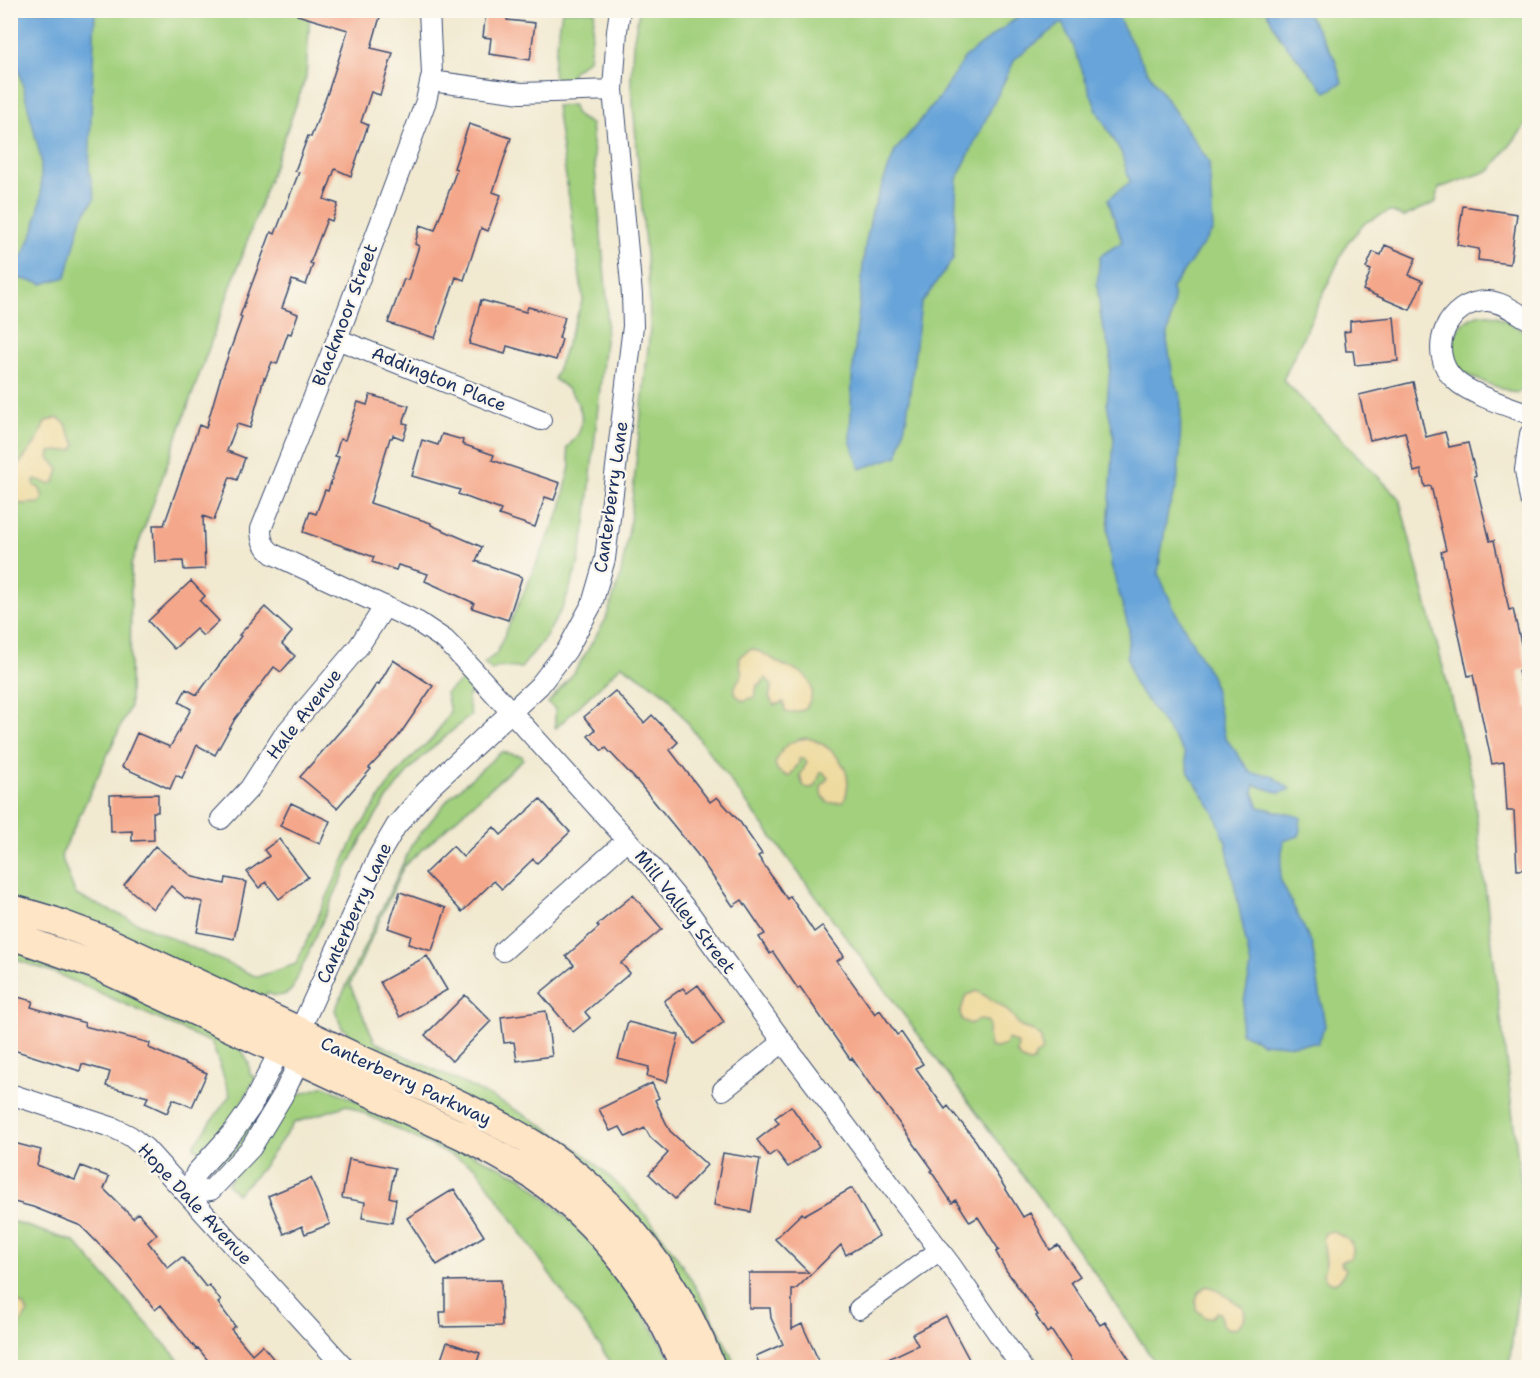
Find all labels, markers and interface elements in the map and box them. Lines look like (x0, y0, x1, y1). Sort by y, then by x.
street label: Blackmoor Street (307, 240, 383, 390)
street label: Addington Place (368, 341, 510, 417)
street label: Canterberry Lane (588, 420, 634, 574)
street label: Hale Avenue (261, 664, 347, 764)
street label: Canterberry Lane (311, 839, 397, 987)
street label: Mill Valley Street (629, 845, 741, 979)
street label: Canterberry Parkway (317, 1031, 495, 1131)
street label: Hope Dale Avenue (132, 1138, 258, 1270)

